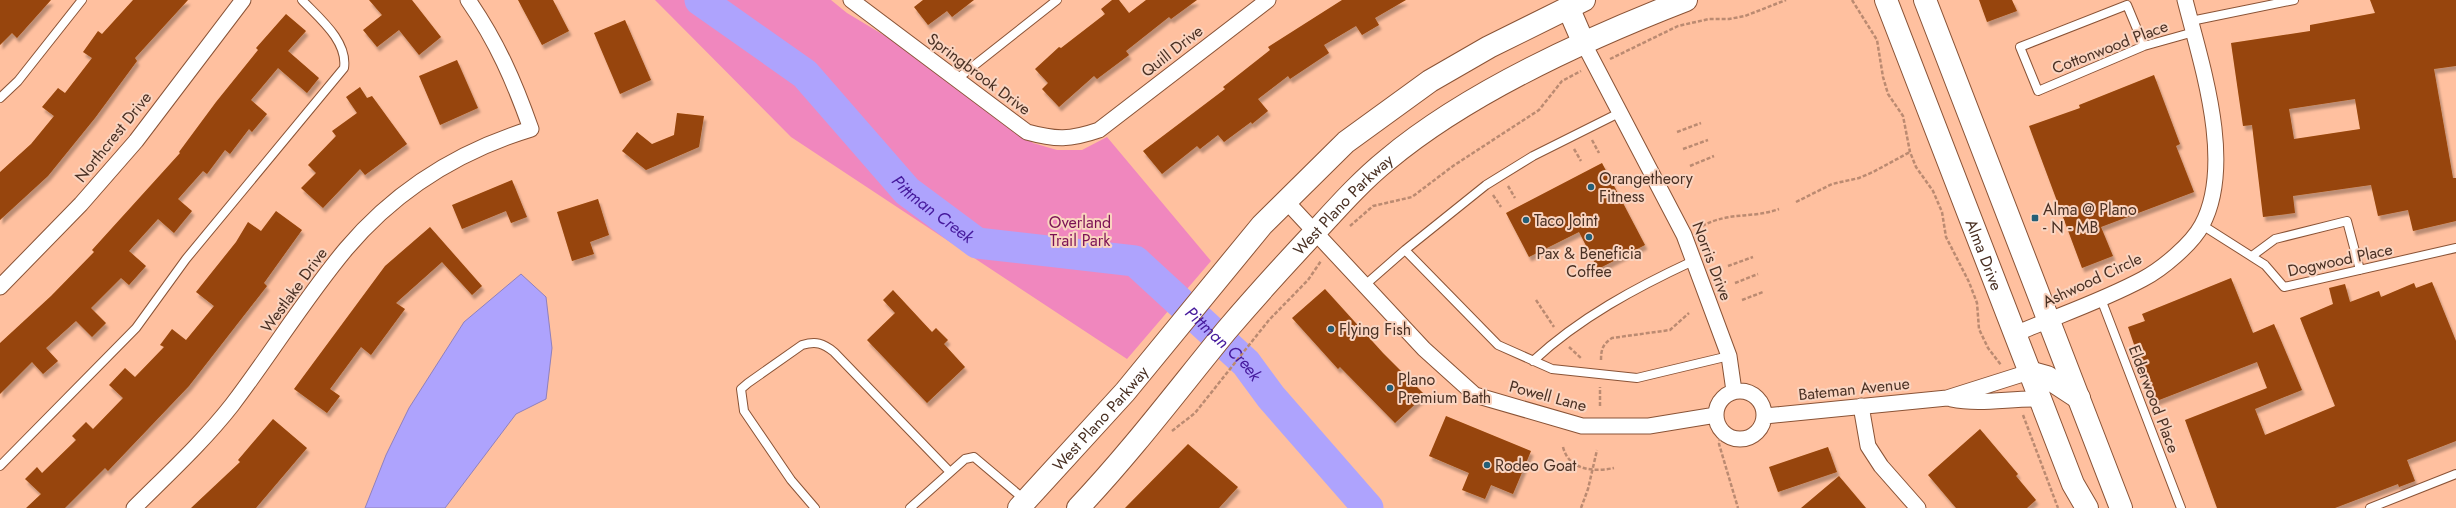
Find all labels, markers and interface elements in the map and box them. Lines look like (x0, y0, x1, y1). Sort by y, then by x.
street label: Cottonwood Place (2049, 14, 2171, 80)
street label: Quill Drive (1136, 19, 1208, 83)
street label: Springbrook Drive (922, 27, 1036, 121)
street label: Northcrest Drive (69, 87, 157, 187)
street label: West Plano Parkway (1287, 148, 1398, 260)
place label: Orangetheory Fitness (1599, 167, 1694, 208)
water label: Pittman Creek (886, 170, 979, 249)
marker: Orangetheory Fitness (1586, 182, 1596, 192)
place label: Alma @ Plano - N - MB (2043, 198, 2137, 239)
place label: Taco Joint (1534, 209, 1598, 232)
park label: Overland Trail Park (1049, 211, 1111, 252)
marker: Alma @ Plano - N - MB (2030, 213, 2040, 223)
marker: Taco Joint (1521, 215, 1531, 225)
street label: Alma Drive (1960, 216, 2009, 294)
street label: Norris Drive (1686, 218, 1738, 304)
marker: Pax & Beneficia Coffee (1584, 232, 1594, 242)
street label: Dogwood Place (2285, 238, 2395, 282)
place label: Pax & Beneficia Coffee (1536, 242, 1642, 283)
street label: Westlake Drive (255, 243, 333, 337)
street label: Ashwood Circle (2039, 247, 2145, 313)
water label: Pittman Creek (1180, 301, 1268, 386)
place label: Flying Fish (1339, 318, 1411, 341)
marker: Flying Fish (1326, 324, 1336, 334)
street label: Elderwood Place (2123, 342, 2185, 456)
street label: West Plano Parkway (1047, 360, 1154, 476)
place label: Plano Premium Bath (1398, 368, 1491, 409)
street label: Bateman Avenue (1797, 372, 1911, 406)
street label: Powell Lane (1507, 375, 1589, 417)
marker: Plano Premium Bath (1385, 383, 1395, 393)
place label: Rodeo Goat (1495, 454, 1576, 477)
marker: Rodeo Goat (1482, 460, 1492, 470)

